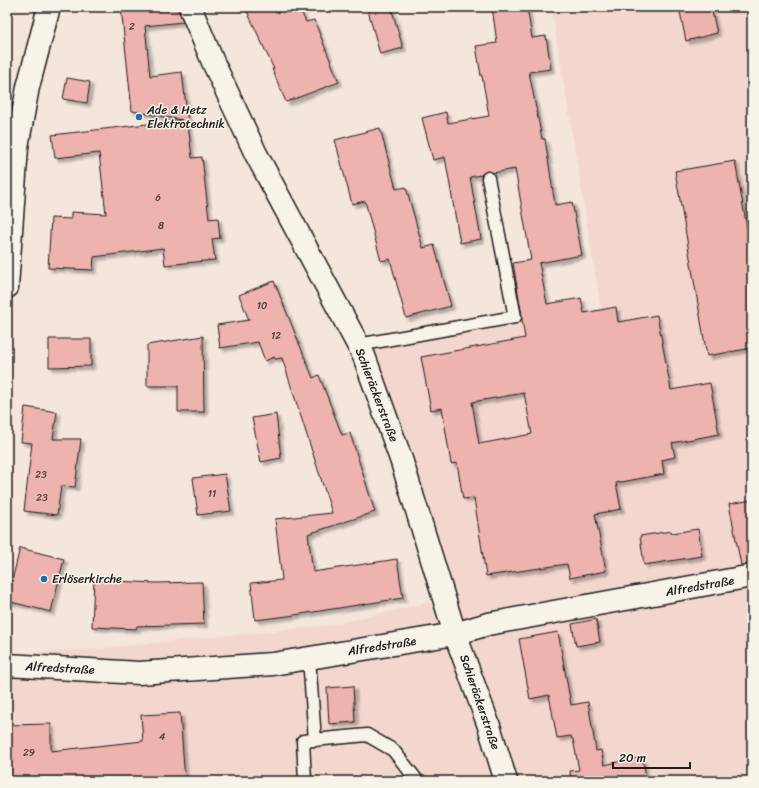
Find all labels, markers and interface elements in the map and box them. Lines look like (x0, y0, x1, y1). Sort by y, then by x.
house number: 2 (129, 18, 135, 36)
place label: Ade & Hetz Elektrotechnik (146, 99, 225, 135)
marker: Ade & Hetz Elektrotechnik (134, 112, 144, 122)
house number: 6 (155, 189, 161, 207)
house number: 8 (158, 217, 164, 235)
house number: 10 (257, 297, 267, 315)
house number: 12 (271, 327, 281, 345)
street label: Schieräckerstraße (349, 345, 405, 445)
house number: 23 (35, 466, 47, 484)
house number: 11 (208, 485, 216, 503)
house number: 23 (36, 489, 48, 507)
place label: Erlöserkirche (52, 568, 122, 590)
street label: Alfredstraße (663, 569, 736, 603)
marker: Erlöserkirche (39, 574, 49, 584)
street label: Alfredstraße (345, 630, 418, 662)
street label: Schieräckerstraße (453, 651, 507, 753)
street label: Alfredstraße (24, 655, 95, 681)
house number: 4 (159, 728, 165, 746)
house number: 29 (23, 744, 35, 762)
scale bar (613, 744, 690, 770)
text: 20 m (619, 747, 646, 769)

